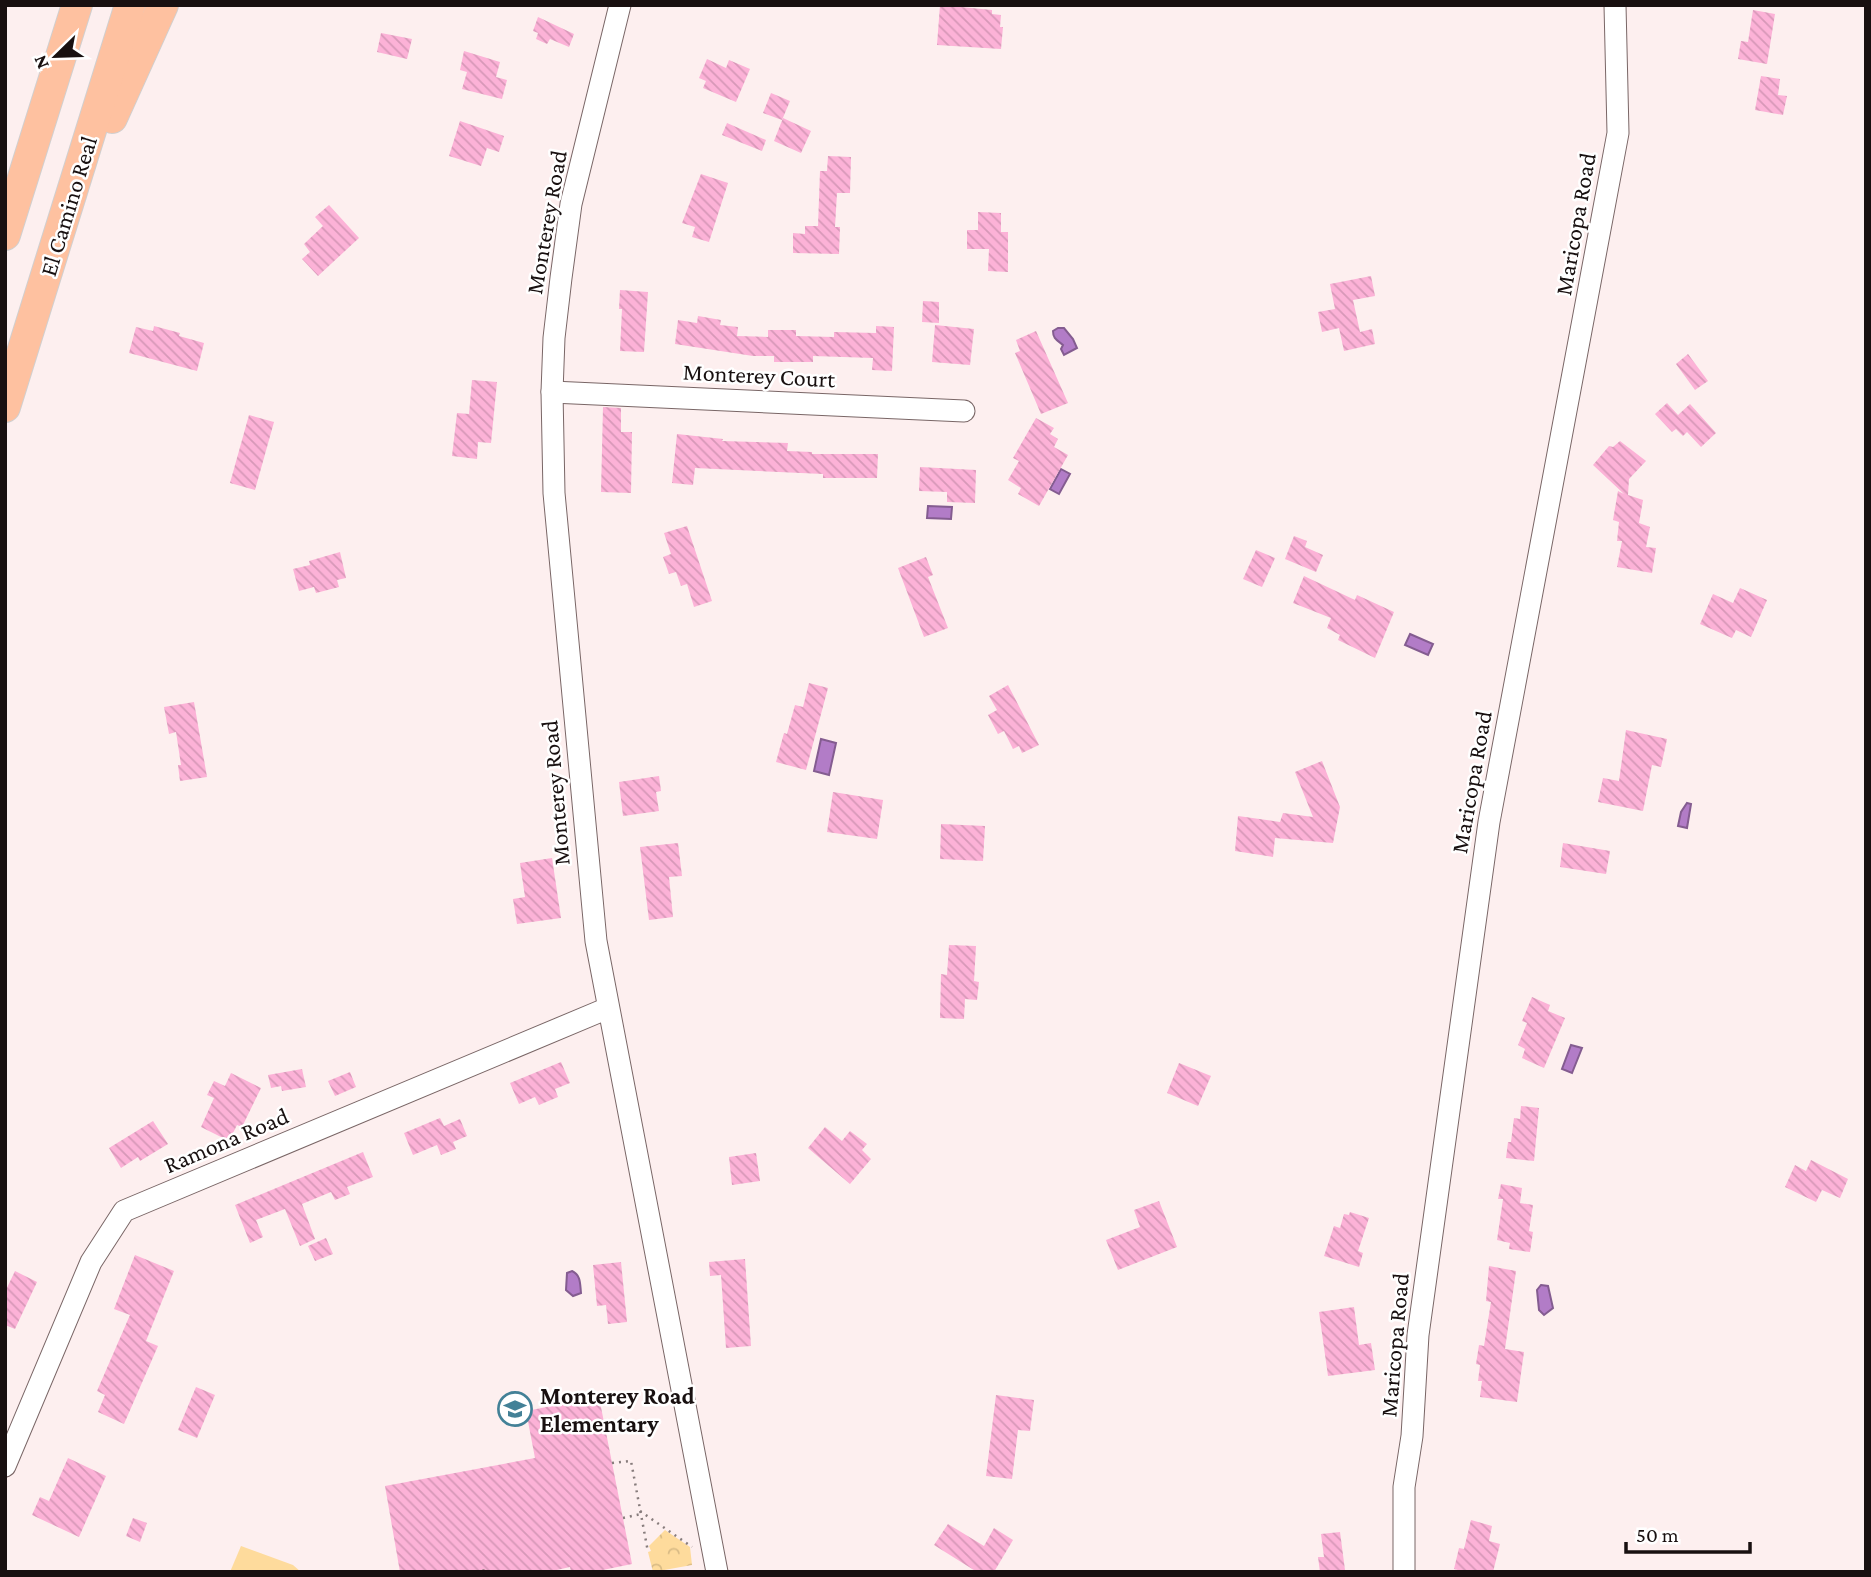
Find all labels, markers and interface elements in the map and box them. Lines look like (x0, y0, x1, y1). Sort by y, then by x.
north arrow (21, 21, 91, 91)
text: N (29, 52, 53, 73)
street label: El Camino Real (34, 133, 102, 279)
street label: Monterey Road (520, 148, 572, 296)
street label: Maricopa Road (1549, 150, 1601, 297)
street label: Monterey Court (682, 358, 837, 393)
street label: Maricopa Road (1445, 708, 1497, 855)
street label: Monterey Road (535, 719, 575, 867)
street label: Ramona Road (160, 1102, 293, 1178)
street label: Maricopa Road (1374, 1272, 1414, 1418)
place label: Monterey Road Elementary (540, 1382, 695, 1437)
school or university icon: Monterey Road Elementary (496, 1390, 534, 1428)
scale bar (1626, 1510, 1750, 1554)
text: 50 m (1636, 1523, 1679, 1547)

